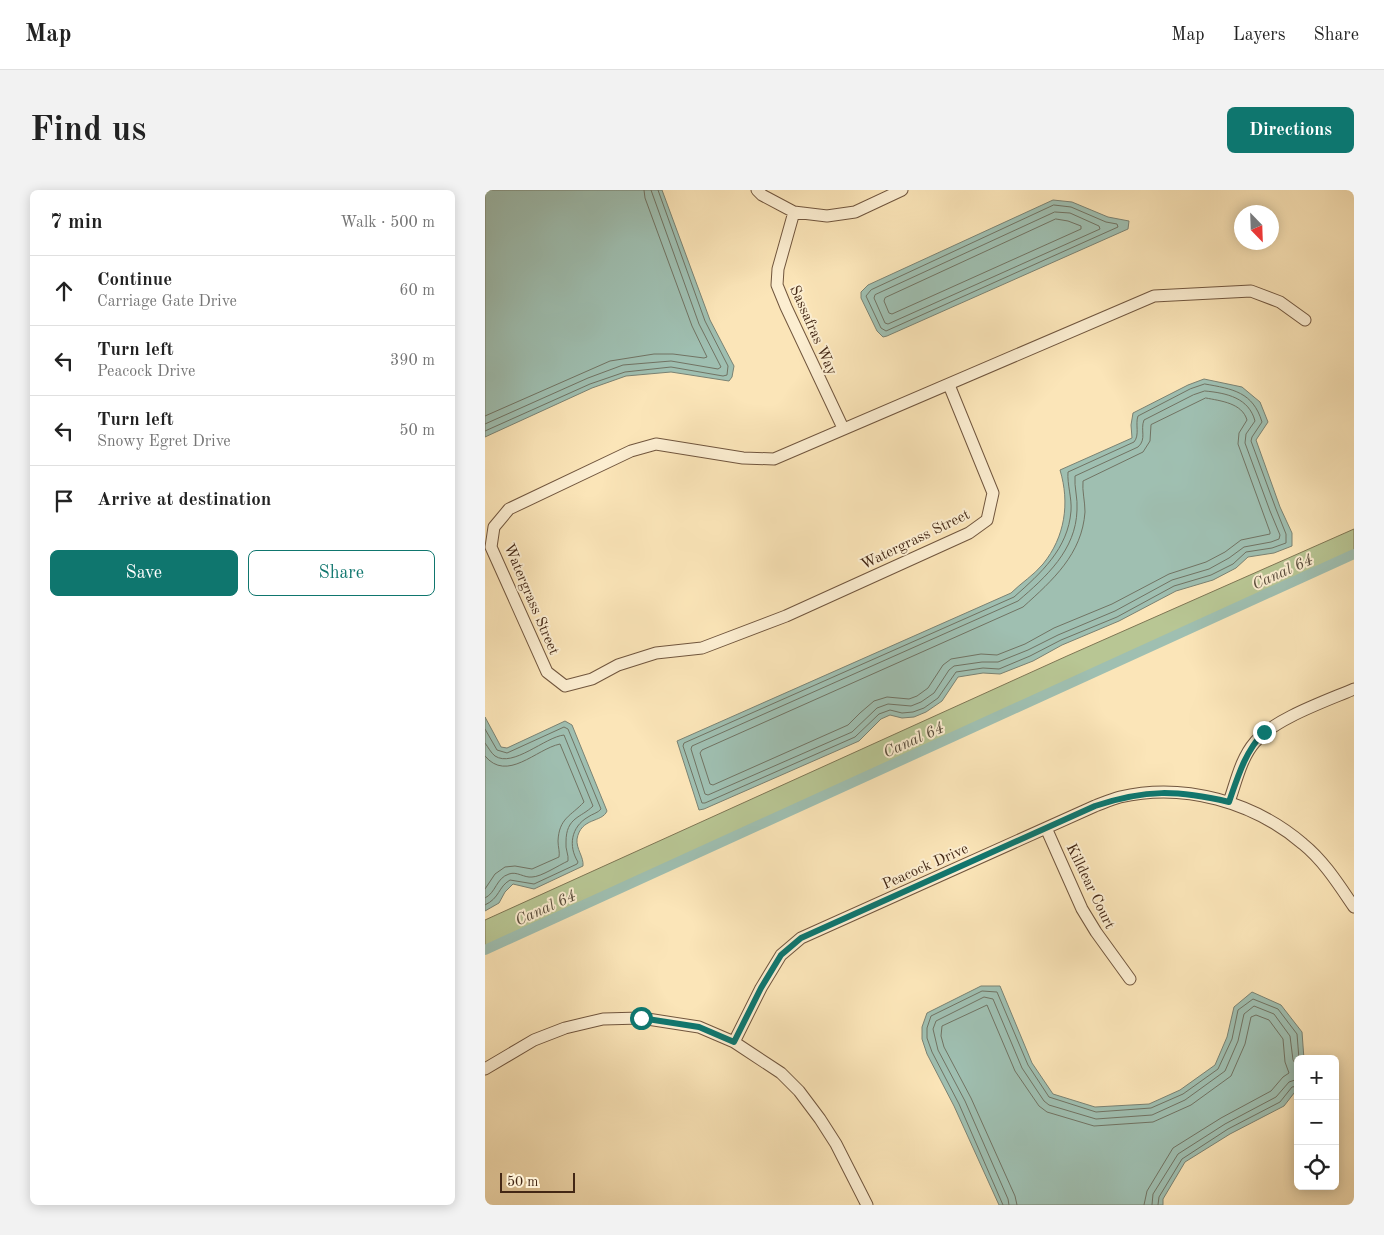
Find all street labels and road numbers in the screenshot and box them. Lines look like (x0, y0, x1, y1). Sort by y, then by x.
street label: Sassafras Way (786, 284, 839, 378)
street label: Watergrass Street (859, 507, 973, 573)
street label: Watergrass Street (500, 542, 561, 657)
street label: Peacock Drive (880, 842, 971, 893)
street label: Killdear Court (1063, 842, 1117, 932)

